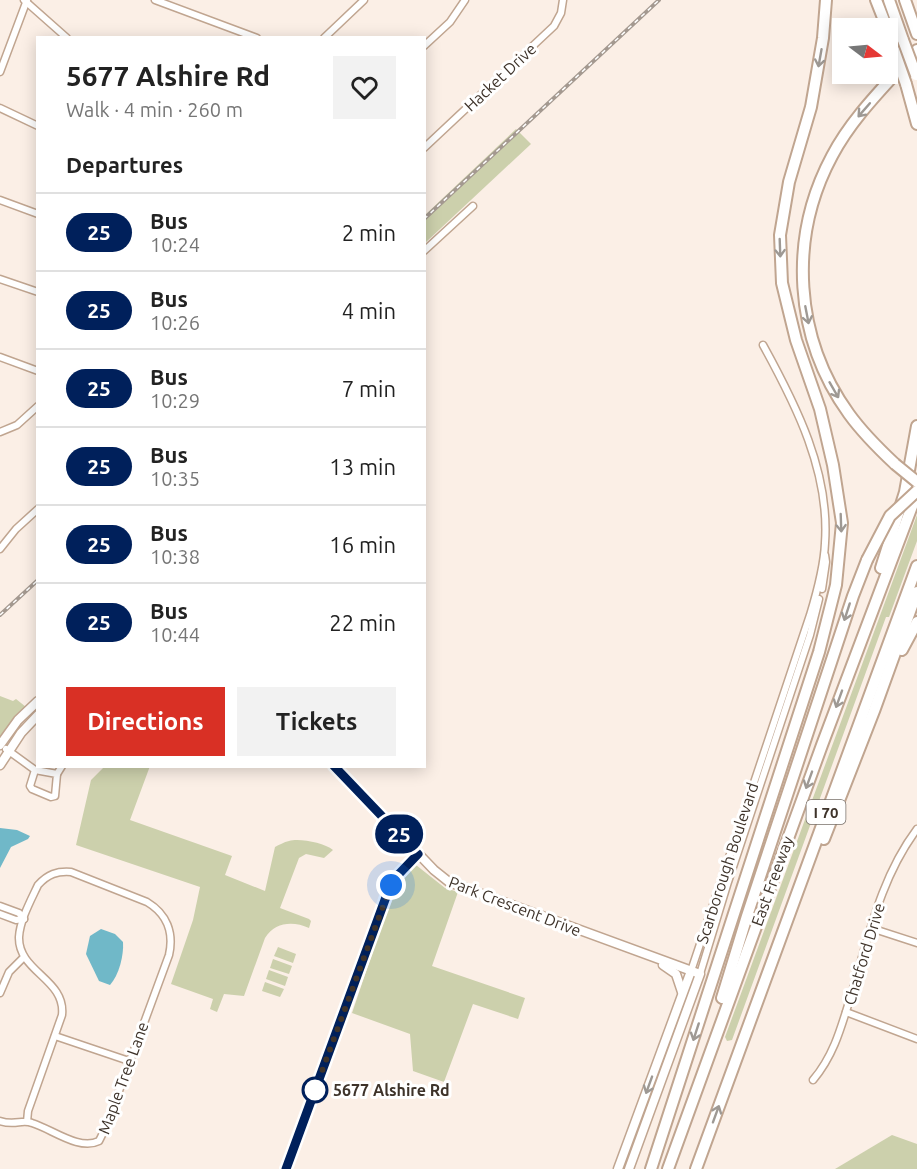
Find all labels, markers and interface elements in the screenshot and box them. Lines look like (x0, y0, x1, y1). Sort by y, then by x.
north arrow (832, 18, 898, 84)
map controls (832, 18, 898, 84)
street label: Hacket Drive (460, 39, 540, 115)
one-way arrow (814, 48, 825, 67)
button: heart (333, 56, 396, 119)
text: 5677 Alshire Rd (66, 60, 270, 91)
text: Walk · 4 min · 260 m (66, 98, 243, 121)
one-way arrow (857, 102, 871, 117)
text: Departures (66, 152, 183, 177)
text: Bus (150, 208, 188, 233)
text: 25 (87, 220, 111, 244)
text: 2 min (342, 220, 396, 245)
text: 10:24 (150, 233, 200, 256)
one-way arrow (775, 238, 786, 258)
text: Bus (150, 286, 188, 311)
text: 25 (87, 298, 111, 322)
text: 4 min (342, 298, 396, 323)
one-way arrow (802, 305, 813, 324)
text: 10:26 (150, 311, 200, 334)
text: Bus (150, 364, 188, 389)
text: 25 (87, 376, 111, 400)
text: 7 min (342, 376, 396, 401)
one-way arrow (829, 380, 840, 398)
text: 10:29 (150, 389, 200, 412)
text: Bus (150, 442, 188, 467)
text: 25 (87, 454, 111, 478)
text: 13 min (329, 454, 396, 479)
text: 10:35 (150, 467, 200, 490)
one-way arrow (835, 513, 847, 532)
text: Bus (150, 520, 188, 545)
text: 25 (87, 532, 111, 556)
text: 16 min (329, 532, 396, 557)
text: 10:38 (150, 545, 200, 568)
text: Bus (150, 598, 188, 623)
one-way arrow (841, 602, 852, 621)
text: 25 (87, 610, 111, 634)
text: 22 min (329, 610, 396, 635)
text: 10:44 (150, 623, 200, 646)
button: Directions (66, 687, 225, 756)
button: Tickets (237, 687, 396, 756)
one-way arrow (833, 690, 844, 708)
one-way arrow (803, 770, 814, 789)
street label: Scarborough Boulevard (692, 780, 762, 946)
road number: I 70 (806, 800, 846, 824)
line badge: 25 (372, 814, 426, 854)
text: 25 (387, 822, 411, 846)
street label: East Freeway (747, 833, 797, 928)
your location (376, 870, 406, 900)
street label: Park Crescent Drive (446, 872, 584, 940)
street label: Chatford Drive (840, 901, 888, 1007)
street label: Maple Tree Lane (94, 1019, 152, 1137)
one-way arrow (690, 1022, 701, 1041)
one-way arrow (642, 1075, 653, 1093)
marker: 5677 Alshire Rd (302, 1077, 328, 1103)
place label: 5677 Alshire Rd (333, 1081, 450, 1099)
one-way arrow (711, 1105, 722, 1124)

